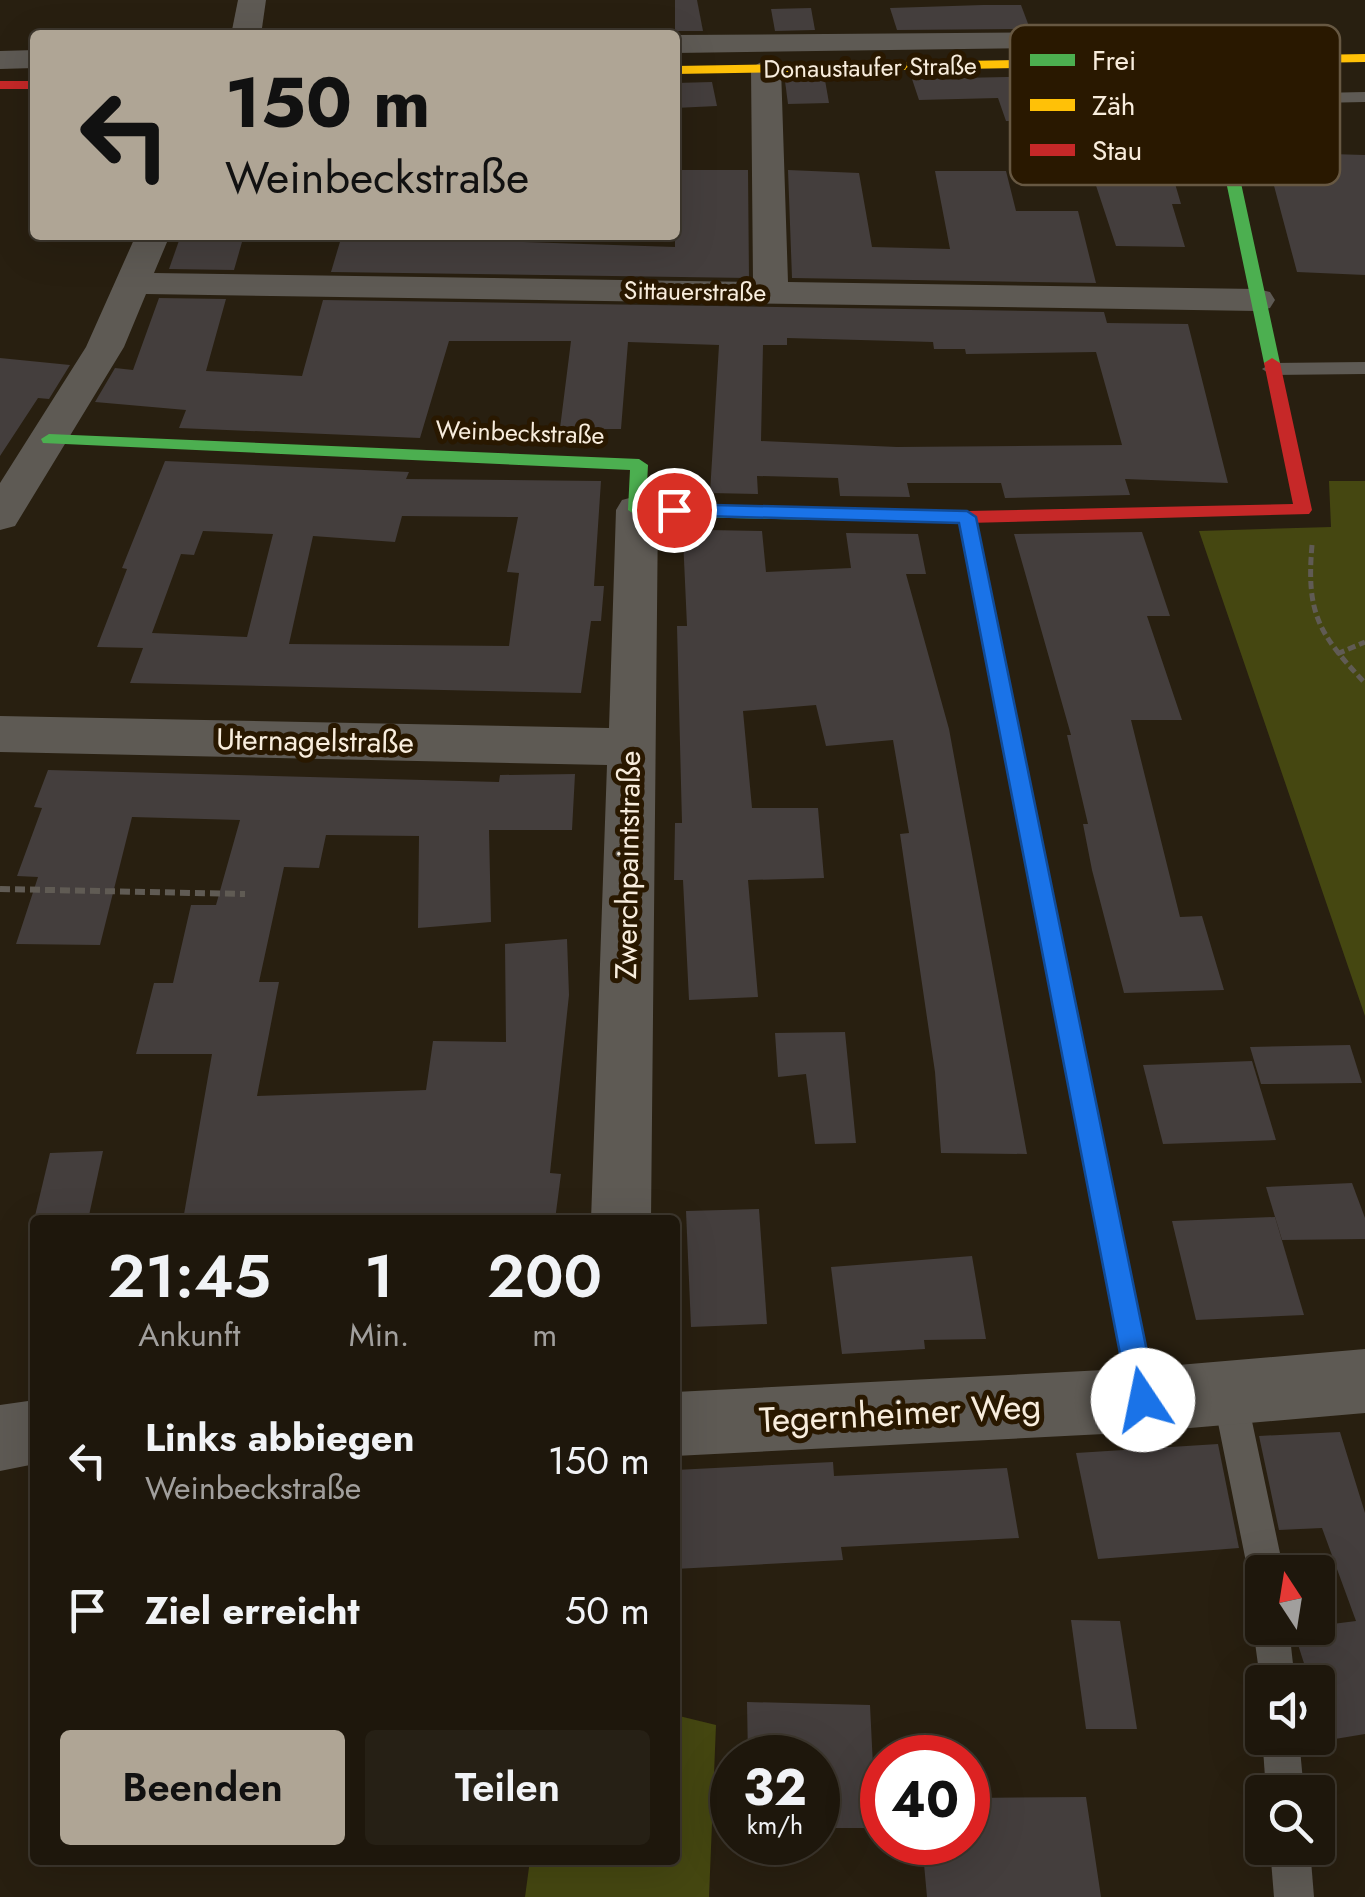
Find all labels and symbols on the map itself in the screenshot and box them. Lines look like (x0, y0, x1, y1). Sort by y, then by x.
legend (1010, 25, 1340, 185)
text: Frei (1092, 40, 1136, 81)
street label: Donaustaufer Straße (763, 47, 977, 87)
text: Zäh (1092, 85, 1136, 126)
text: Stau (1092, 130, 1142, 171)
street label: Sittauerstraße (623, 272, 767, 310)
street label: Weinbeckstraße (435, 411, 605, 453)
pin (632, 468, 717, 553)
street label: Uternagelstraße (216, 717, 414, 764)
street label: Zwerchpaintstraße (604, 750, 651, 980)
position arrow (1091, 1348, 1195, 1452)
street label: Tegernheimer Weg (758, 1381, 1042, 1445)
north arrow (1245, 1555, 1335, 1645)
speed limit sign: 40 (860, 1735, 990, 1865)

